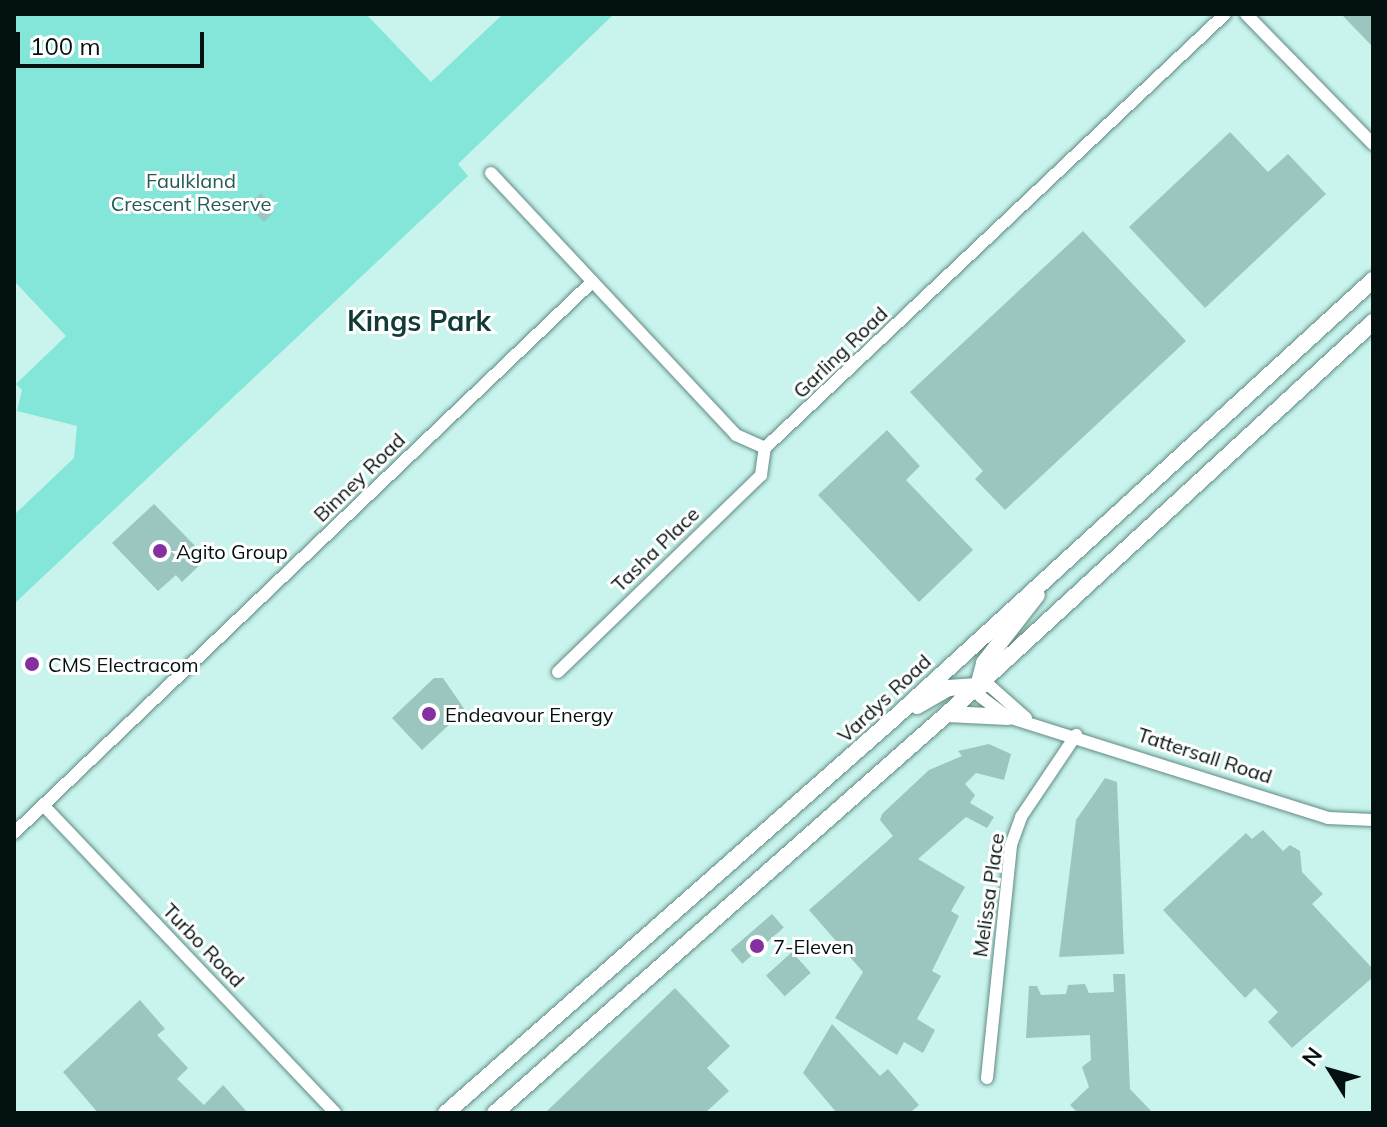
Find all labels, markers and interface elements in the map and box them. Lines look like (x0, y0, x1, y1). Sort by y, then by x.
scale bar (20, 16, 208, 66)
text: 100 m (30, 31, 101, 61)
park label: Faulkland Crescent Reserve (111, 169, 271, 216)
street label: Garling Road (788, 301, 892, 403)
district label: Kings Park (347, 304, 491, 338)
street label: Binney Road (308, 428, 410, 526)
street label: Tasha Place (606, 502, 704, 596)
place label: Agito Group (176, 539, 288, 563)
marker: Agito Group (151, 542, 169, 560)
street label: Vardys Road (832, 649, 936, 747)
place label: CMS Electracom (48, 652, 199, 676)
marker: CMS Electracom (23, 655, 41, 673)
place label: Endeavour Energy (445, 702, 613, 726)
marker: Endeavour Energy (420, 705, 438, 723)
street label: Tattersall Road (1135, 722, 1275, 788)
street label: Melissa Place (967, 831, 1009, 959)
street label: Turbo Road (158, 898, 250, 992)
place label: 7-Eleven (773, 934, 854, 958)
marker: 7-Eleven (748, 937, 766, 955)
north arrow (1291, 1031, 1371, 1111)
text: N (1296, 1041, 1328, 1072)

